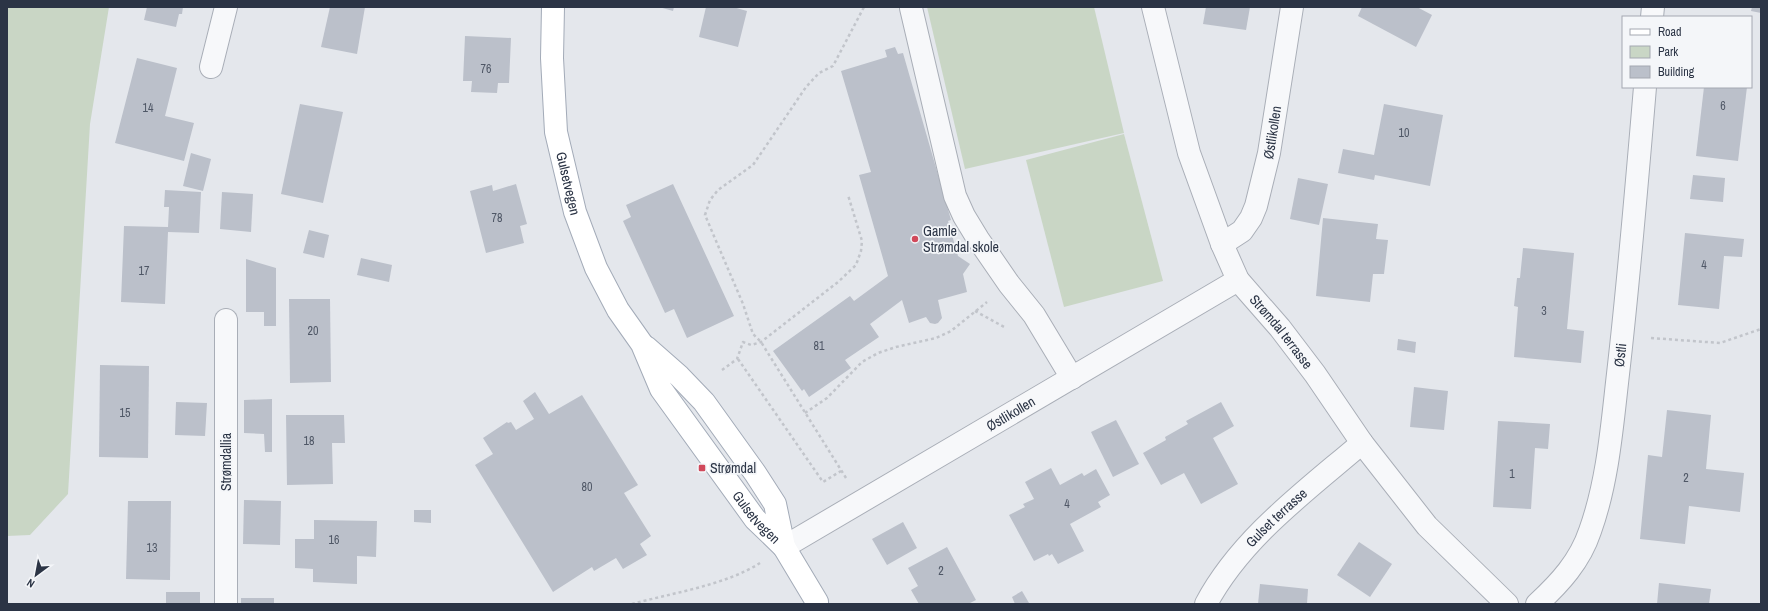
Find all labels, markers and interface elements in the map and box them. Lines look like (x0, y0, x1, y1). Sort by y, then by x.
legend (1622, 16, 1752, 88)
text: Road (1658, 24, 1682, 40)
text: Park (1658, 44, 1678, 60)
house number: 76 (481, 61, 491, 77)
text: Building (1658, 64, 1695, 80)
house number: 6 (1720, 98, 1726, 114)
house number: 14 (143, 100, 154, 116)
street label: Østlikollen (1259, 105, 1285, 161)
house number: 10 (1399, 125, 1409, 141)
street label: Gulsetvegen (552, 150, 584, 217)
house number: 78 (492, 210, 502, 226)
place label: Gamle Strømdal skole (923, 222, 999, 256)
marker: Gamle Strømdal skole (910, 234, 920, 244)
house number: 4 (1701, 257, 1707, 273)
house number: 17 (139, 263, 150, 279)
street label: Strømdal terrasse (1246, 291, 1317, 372)
house number: 3 (1541, 303, 1547, 319)
house number: 20 (308, 323, 318, 339)
house number: 81 (814, 338, 825, 354)
street label: Østli (1610, 342, 1630, 368)
street label: Østlikollen (983, 392, 1038, 435)
house number: 15 (120, 405, 131, 421)
street label: Strømdallia (217, 432, 235, 491)
house number: 18 (304, 433, 314, 449)
place label: Strømdal (710, 459, 756, 477)
marker: Strømdal (697, 463, 707, 473)
house number: 1 (1509, 466, 1515, 482)
house number: 2 (1683, 470, 1689, 486)
house number: 80 (582, 479, 592, 495)
street label: Gulset terrasse (1242, 484, 1311, 551)
street label: Gulsetvegen (729, 487, 784, 548)
house number: 4 (1064, 496, 1070, 512)
house number: 16 (329, 532, 339, 548)
house number: 13 (147, 540, 157, 556)
north arrow (16, 555, 56, 595)
house number: 2 (938, 563, 944, 579)
text: N (24, 576, 37, 591)

